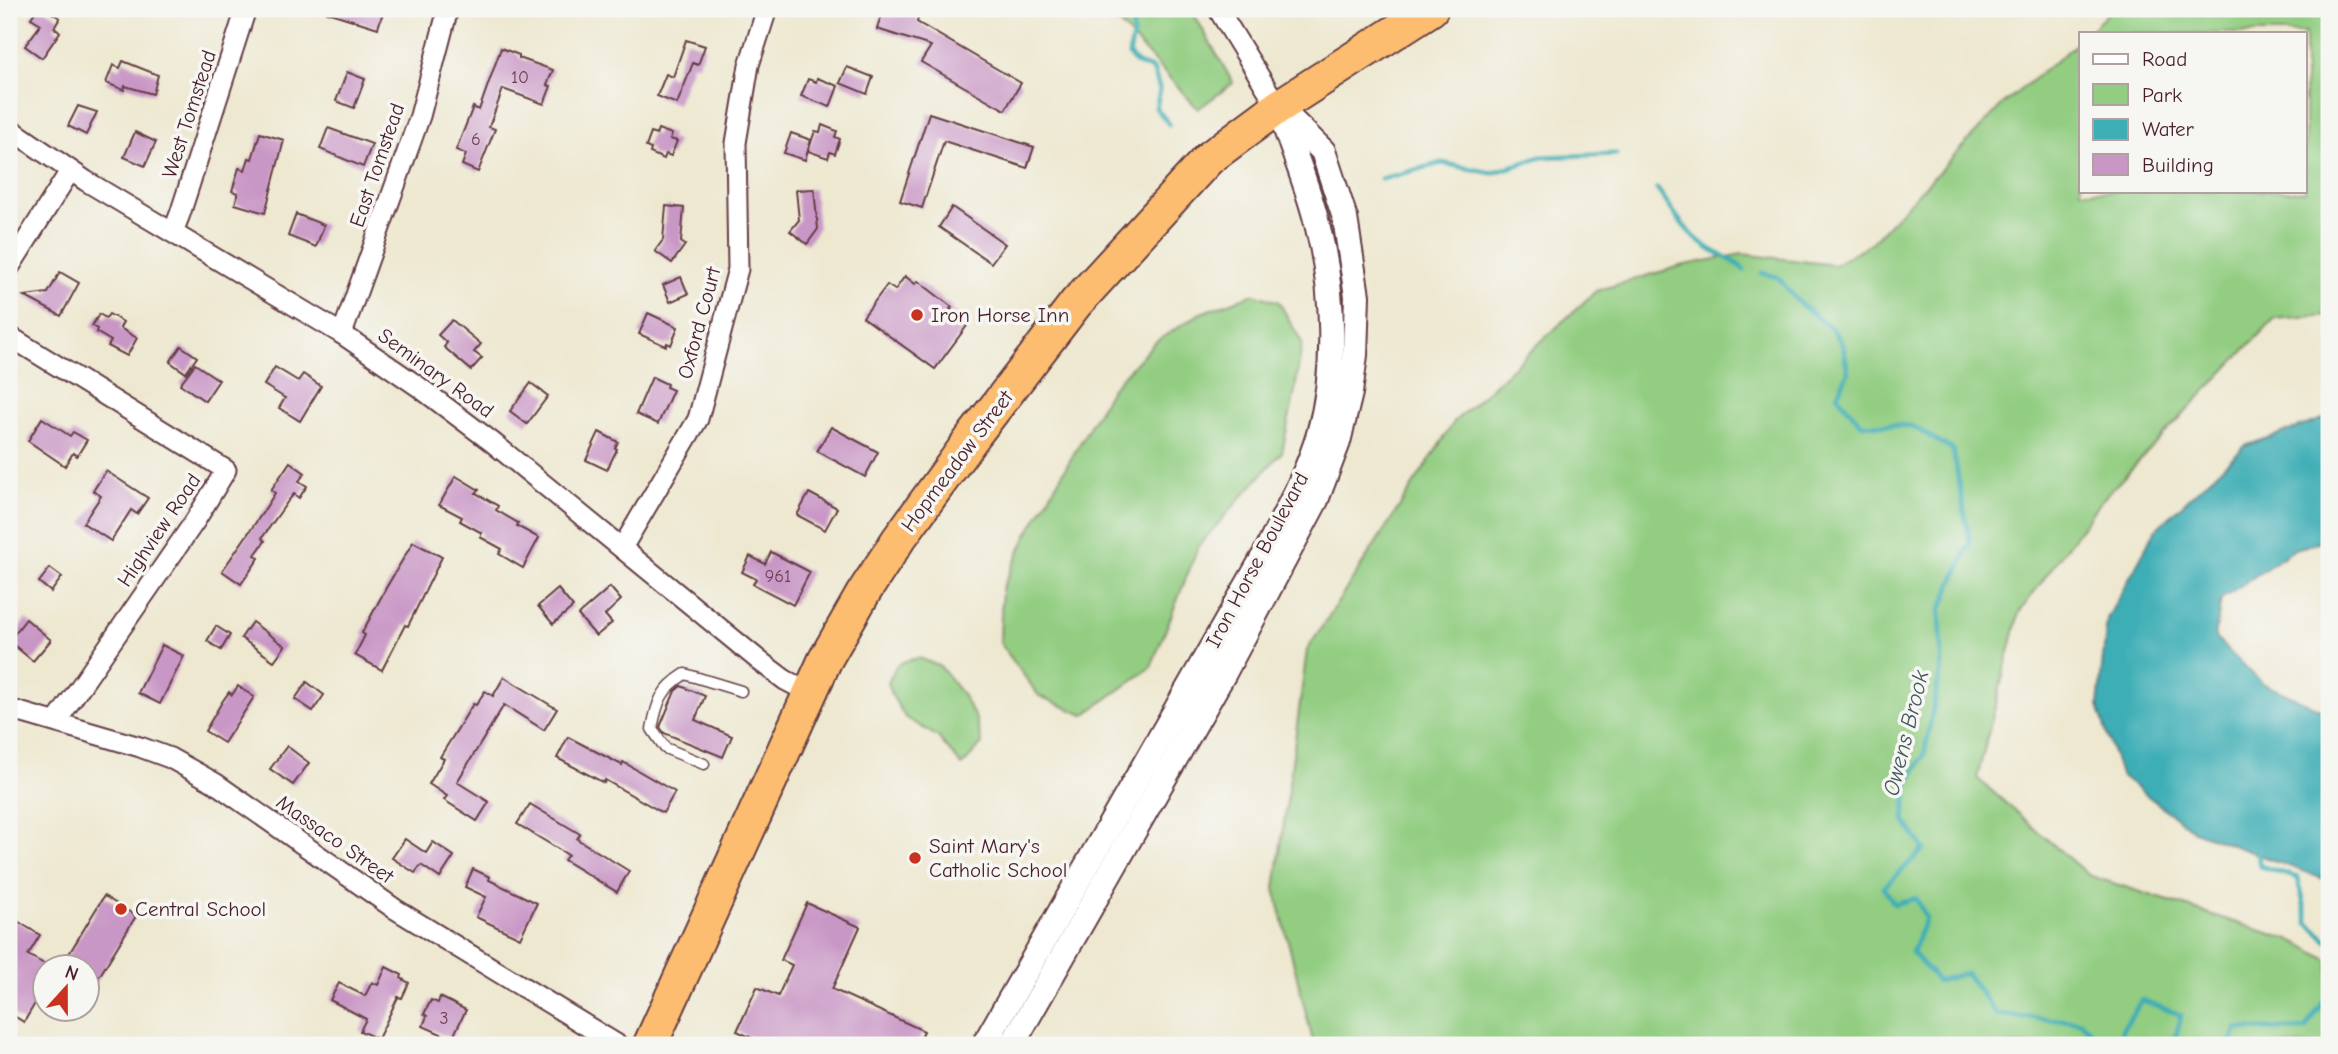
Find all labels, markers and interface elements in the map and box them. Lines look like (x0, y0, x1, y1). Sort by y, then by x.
legend (2079, 32, 2306, 192)
street label: West Tomstead (157, 47, 221, 181)
text: Road (2142, 47, 2187, 71)
house number: 10 (511, 67, 529, 88)
text: Park (2142, 83, 2182, 107)
street label: East Tomstead (345, 100, 409, 230)
text: Water (2142, 117, 2195, 141)
house number: 6 (471, 129, 481, 150)
text: Building (2142, 153, 2214, 177)
street label: Oxford Court (673, 263, 726, 382)
place label: Iron Horse Inn (931, 303, 1069, 327)
marker: Iron Horse Inn (909, 307, 925, 323)
street label: Seminary Road (374, 323, 498, 423)
street label: Hopmeadow Street (896, 385, 1018, 536)
street label: Iron Horse Boulevard (1201, 468, 1313, 652)
street label: Highview Road (112, 469, 206, 591)
house number: 961 (765, 566, 791, 587)
water label: Owens Brook (1877, 667, 1935, 798)
street label: Massaco Street (272, 790, 399, 889)
place label: Saint Mary's Catholic School (929, 834, 1067, 882)
marker: Saint Mary's Catholic School (907, 850, 923, 866)
place label: Central School (135, 897, 266, 921)
marker: Central School (113, 901, 129, 917)
north arrow (32, 953, 102, 1023)
text: N (62, 961, 81, 986)
house number: 3 (439, 1008, 449, 1029)

